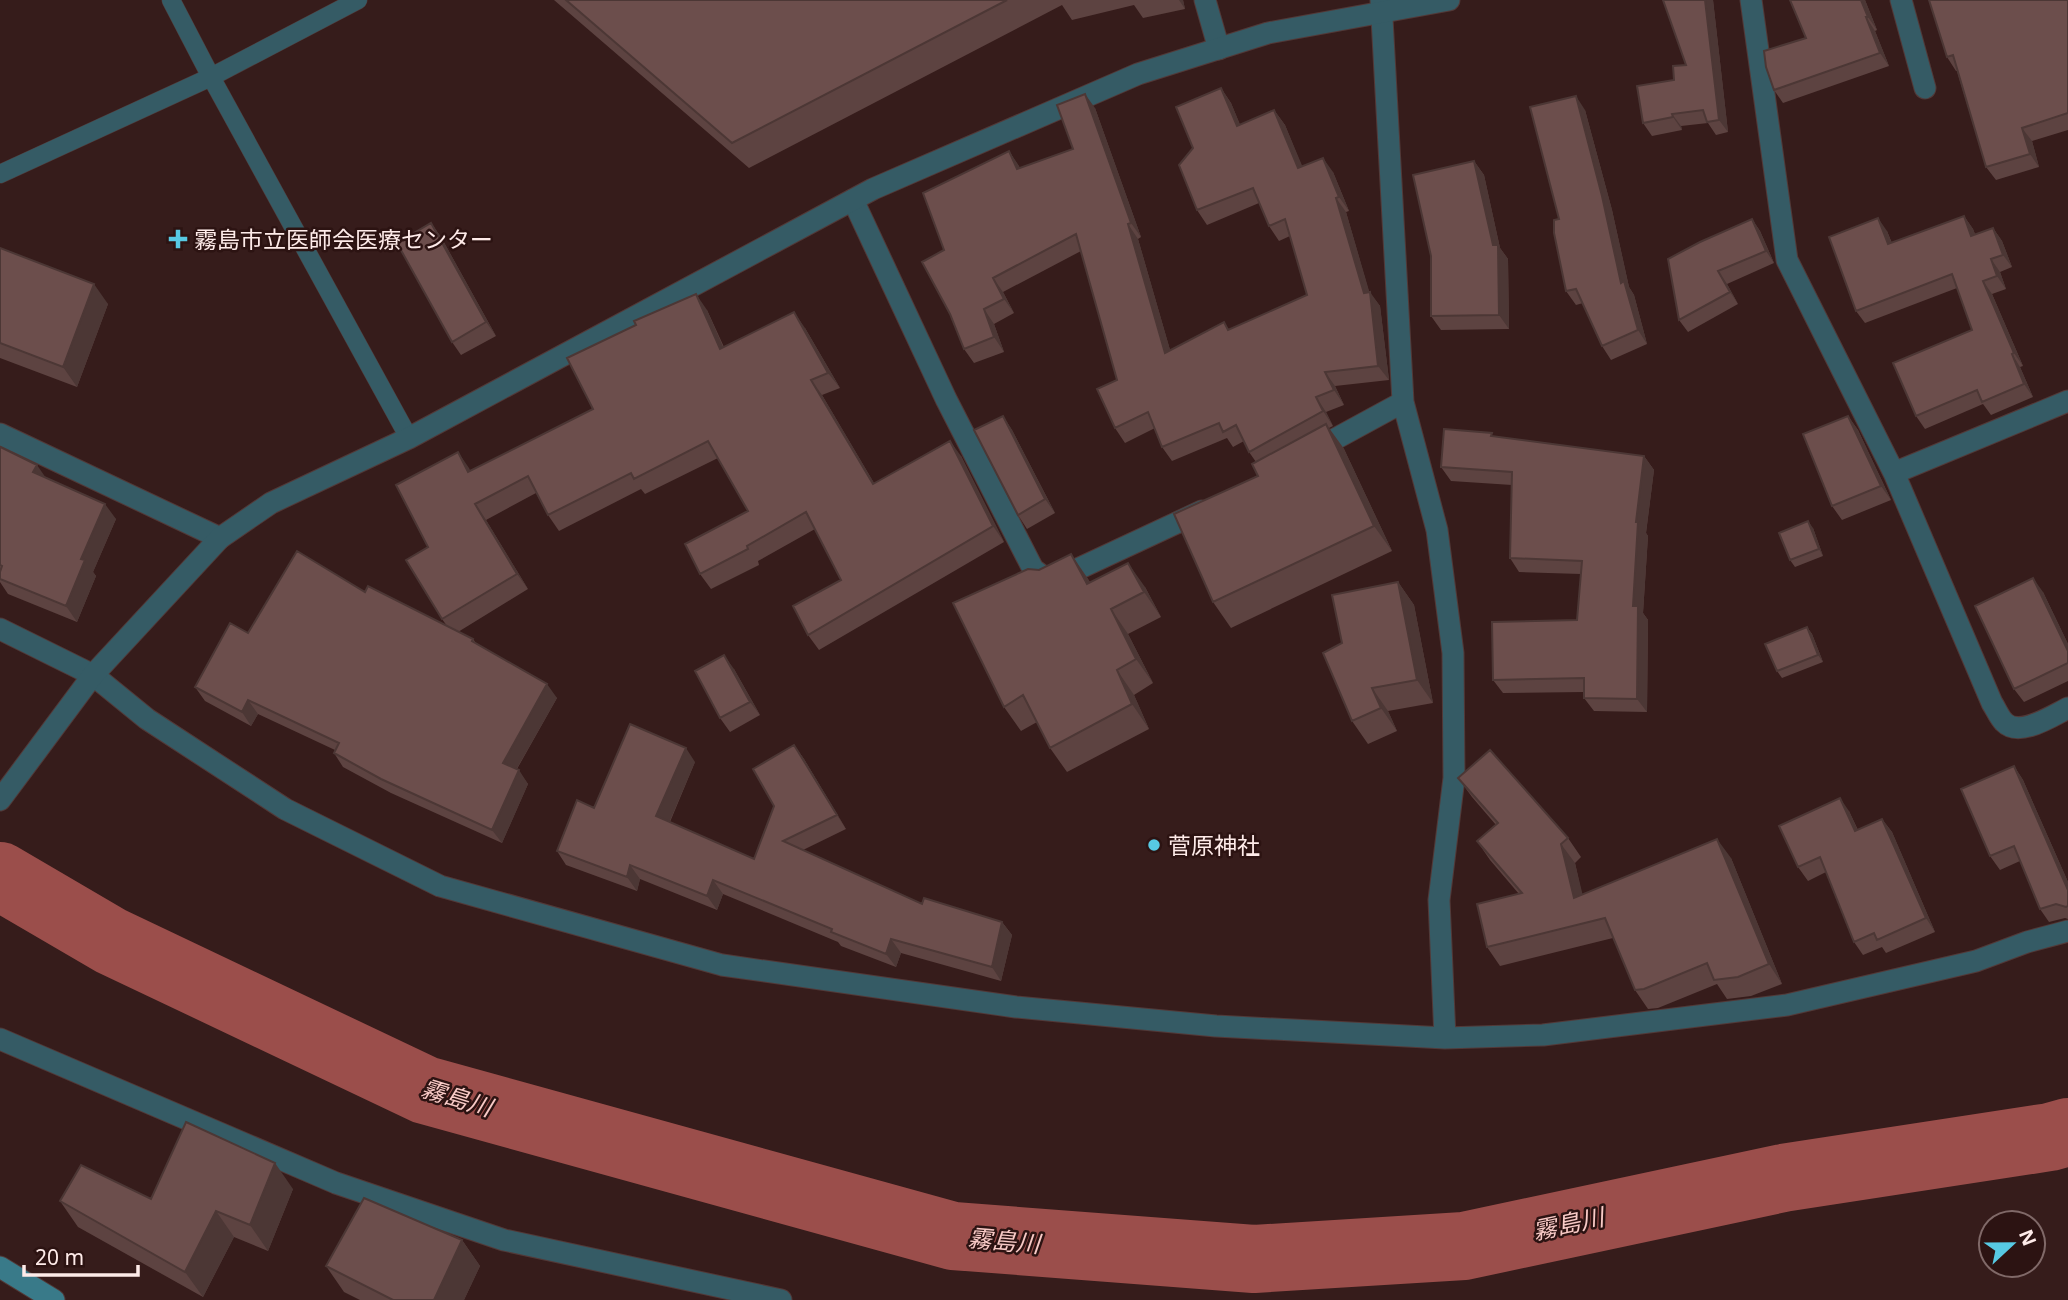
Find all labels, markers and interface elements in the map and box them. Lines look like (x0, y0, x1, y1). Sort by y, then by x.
place label: 霧島市立医師会医療センター (194, 223, 493, 255)
marker: 霧島市立医師会医療センター (168, 229, 188, 249)
place label: 菅原神社 (1168, 829, 1260, 861)
marker: 菅原神社 (1146, 837, 1162, 853)
water label: 霧島川 (418, 1071, 499, 1124)
water label: 霧島川 (1529, 1199, 1610, 1247)
north arrow (1977, 1209, 2047, 1279)
water label: 霧島川 (967, 1220, 1044, 1260)
text: N (2013, 1226, 2043, 1250)
scale bar (24, 1234, 138, 1278)
text: 20 m (35, 1243, 84, 1271)

